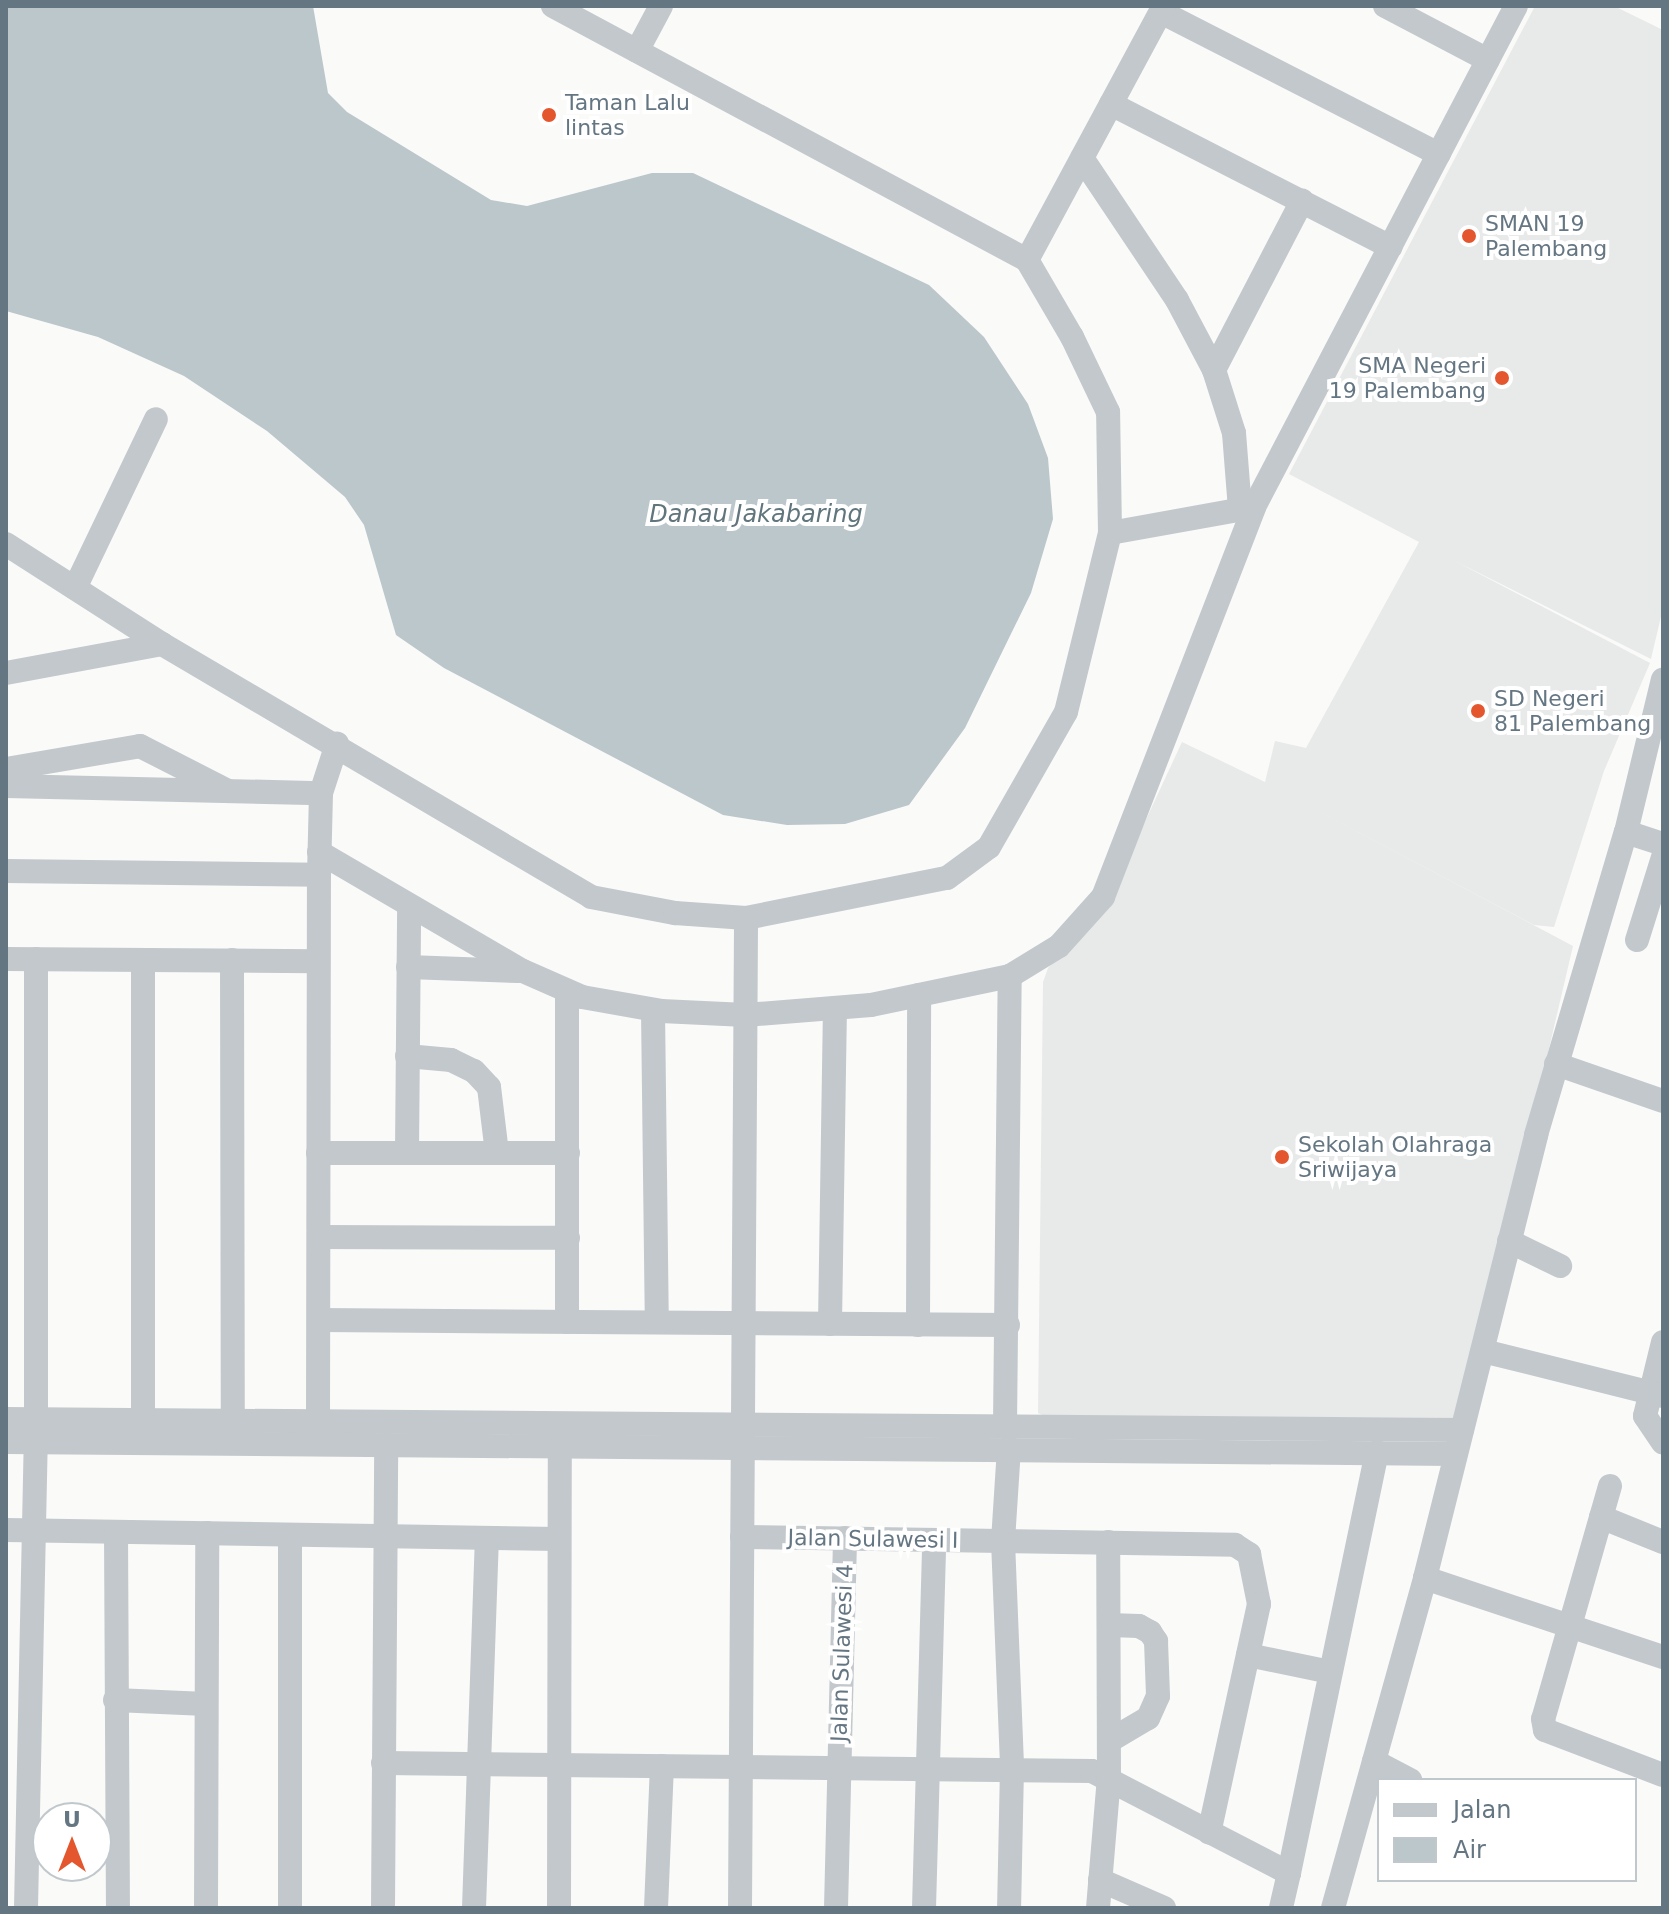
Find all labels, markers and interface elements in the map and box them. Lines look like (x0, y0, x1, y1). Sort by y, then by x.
place label: Taman Lalu lintas (565, 89, 690, 140)
marker: Taman Lalu lintas (540, 106, 558, 124)
place label: SMAN 19 Palembang (1485, 210, 1607, 262)
marker: SMAN 19 Palembang (1460, 227, 1478, 245)
place label: SMA Negeri 19 Palembang (1329, 352, 1486, 404)
marker: SMA Negeri 19 Palembang (1493, 369, 1511, 387)
water label: Danau Jakabaring (649, 501, 863, 529)
place label: SD Negeri 81 Palembang (1494, 685, 1651, 736)
marker: SD Negeri 81 Palembang (1469, 702, 1487, 720)
place label: Sekolah Olahraga Sriwijaya (1298, 1131, 1492, 1182)
marker: Sekolah Olahraga Sriwijaya (1273, 1148, 1291, 1166)
street label: Jalan Sulawesi I (787, 1524, 959, 1554)
street label: Jalan Sulawesi 4 (826, 1564, 858, 1742)
legend (1377, 1778, 1637, 1882)
text: Jalan (1453, 1796, 1511, 1824)
north arrow (32, 1802, 112, 1882)
text: U (63, 1807, 81, 1832)
text: Air (1453, 1836, 1486, 1864)

